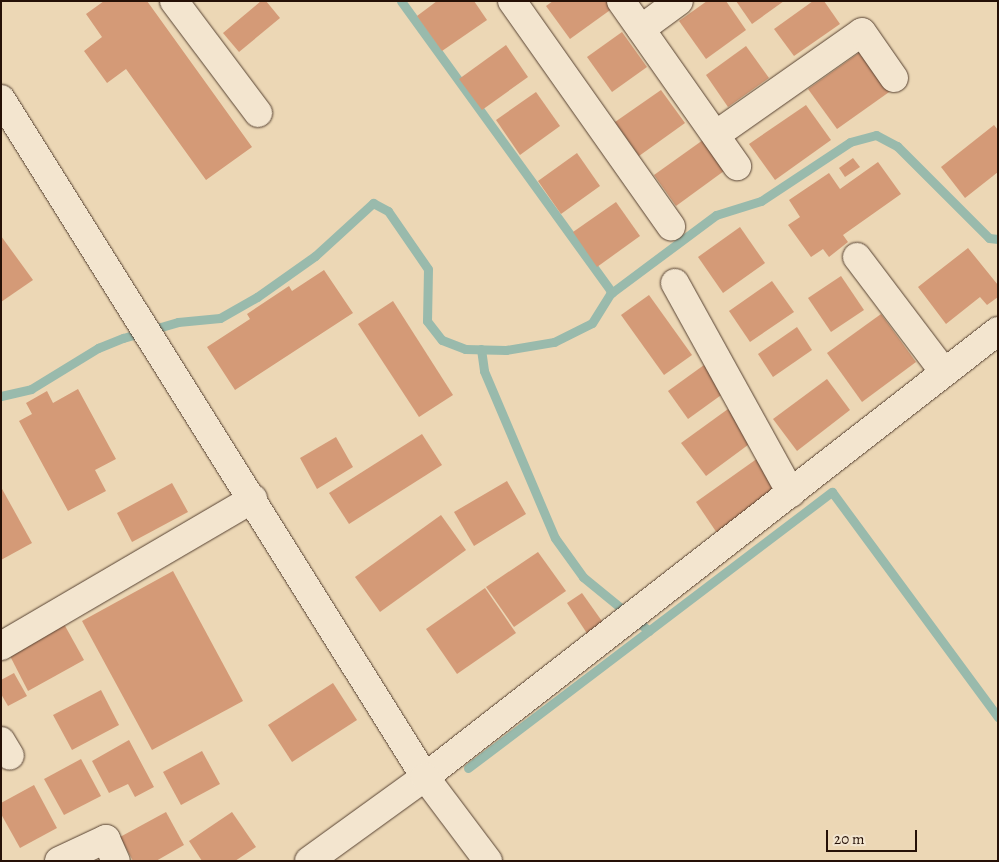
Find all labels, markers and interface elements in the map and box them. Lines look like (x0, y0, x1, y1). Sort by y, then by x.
scale bar (829, 820, 920, 852)
text: 20 m (834, 829, 865, 849)

